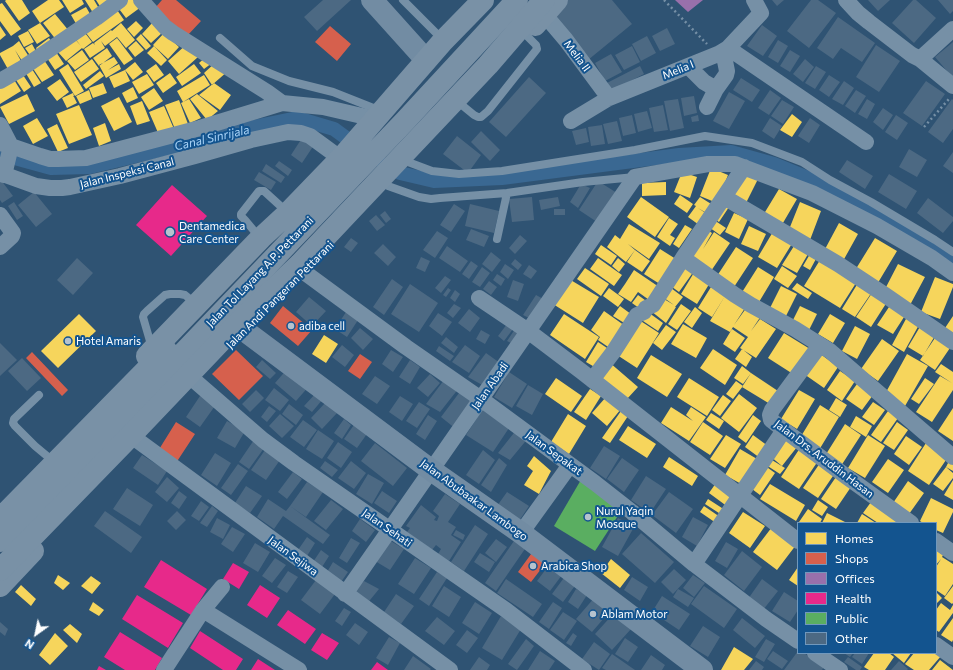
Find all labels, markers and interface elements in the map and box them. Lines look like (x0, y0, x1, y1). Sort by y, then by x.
street label: Melia II (561, 38, 593, 74)
street label: Melia I (660, 58, 696, 82)
water label: Canal Sinrijala (173, 122, 251, 154)
street label: Jalan Inspeksi Canal (79, 155, 175, 191)
street label: Jalan Tol Layang A.P. Pettarani (204, 214, 316, 330)
place label: Dentamedica Care Center (179, 219, 245, 245)
marker: Dentamedica Care Center (164, 226, 176, 238)
street label: Jalan Andi Pangeran Pettarani (224, 239, 336, 351)
place label: adiba cell (299, 319, 345, 333)
marker: adiba cell (286, 321, 296, 331)
place label: Hotel Amaris (76, 334, 141, 348)
marker: Hotel Amaris (63, 336, 73, 346)
street label: Jalan Abadi (469, 360, 511, 412)
street label: Jalan Drs. Aruddin Hasan (772, 417, 876, 501)
street label: Jalan Sepakat (523, 428, 585, 478)
street label: Jalan Abubaakar Lambogo (418, 457, 530, 543)
place label: Nurul Yaqin Mosque (596, 504, 653, 530)
street label: Jalan Sehati (360, 506, 414, 550)
marker: Nurul Yaqin Mosque (583, 512, 593, 522)
legend (797, 522, 937, 654)
text: Homes (835, 531, 873, 545)
street label: Jalan Sejiwa (266, 534, 320, 578)
text: Shops (835, 551, 869, 565)
place label: Arabica Shop (541, 559, 607, 573)
marker: Arabica Shop (528, 561, 538, 571)
text: Offices (835, 571, 875, 585)
text: Health (835, 591, 871, 605)
place label: Ablam Motor (601, 607, 668, 621)
marker: Ablam Motor (588, 609, 598, 619)
text: Public (835, 611, 868, 625)
north arrow (16, 614, 56, 654)
text: Other (835, 631, 868, 645)
text: N (22, 637, 36, 652)

